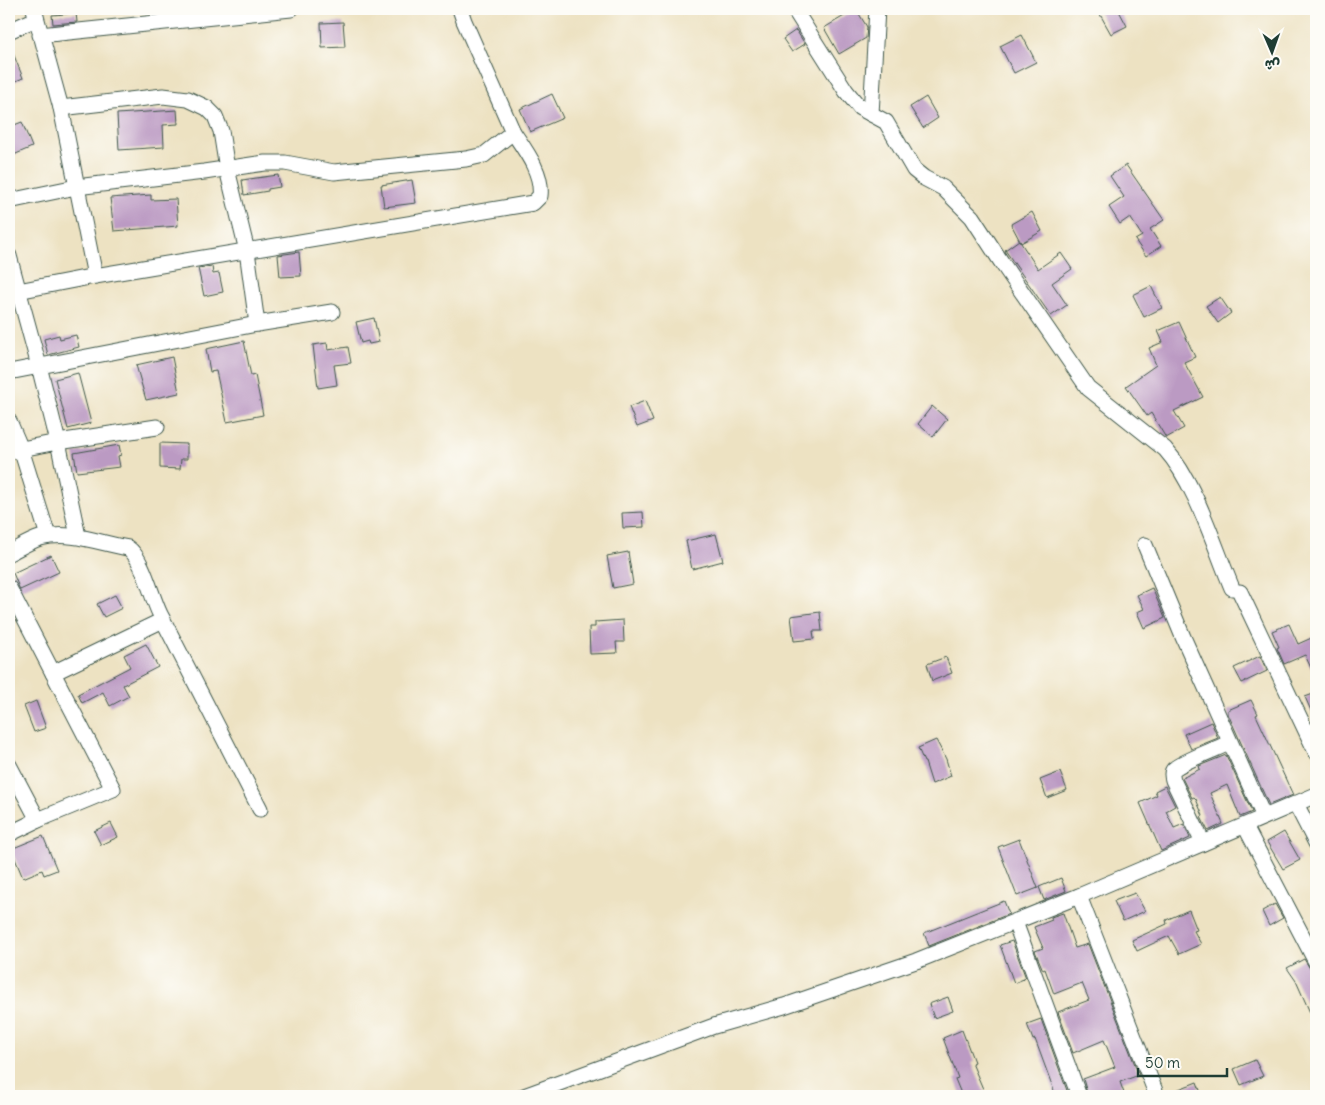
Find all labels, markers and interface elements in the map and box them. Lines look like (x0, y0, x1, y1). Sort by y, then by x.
north arrow (1248, 28, 1298, 78)
text: ش (1264, 56, 1280, 74)
scale bar (1138, 1045, 1226, 1077)
text: 50 m (1145, 1053, 1180, 1072)

